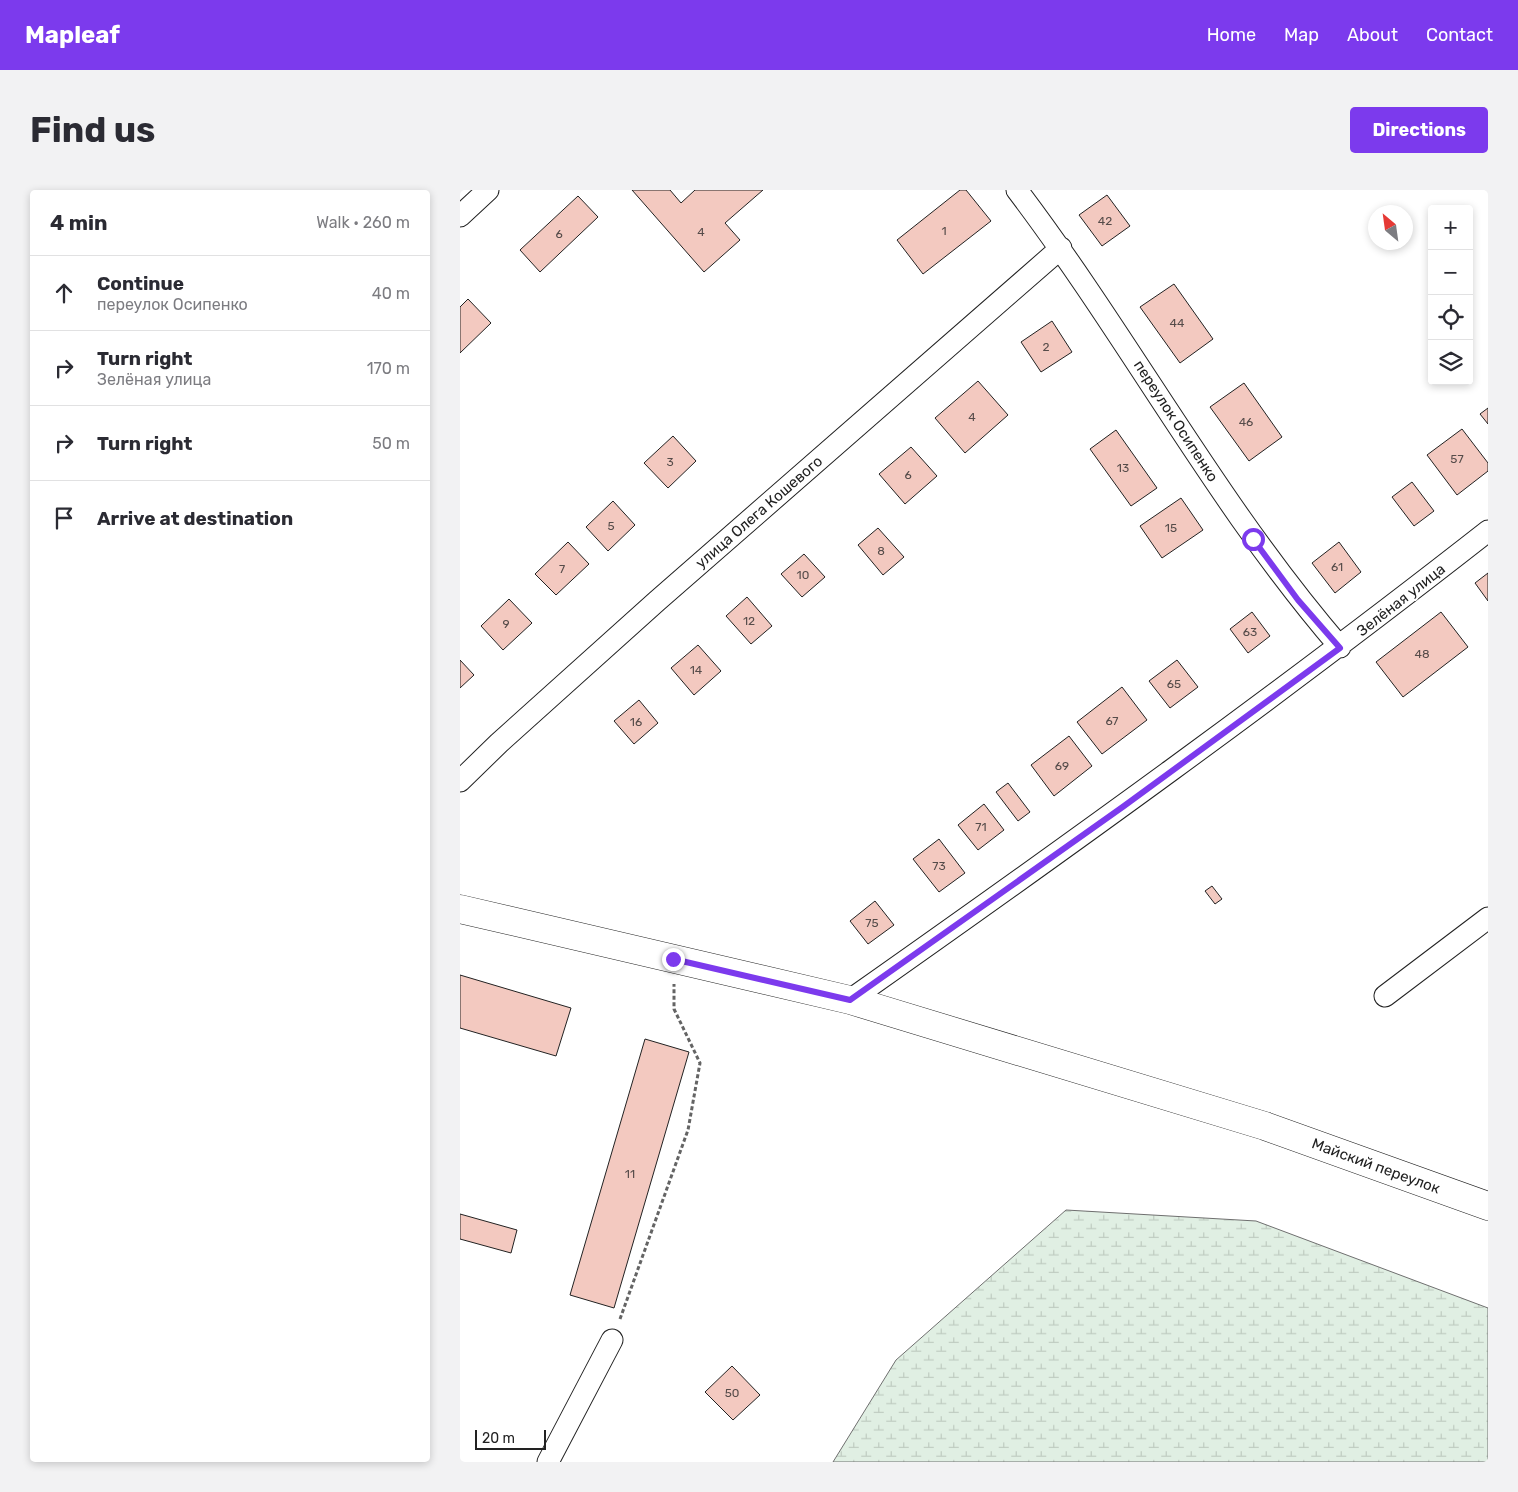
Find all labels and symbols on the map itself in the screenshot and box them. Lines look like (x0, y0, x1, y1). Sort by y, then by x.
north arrow (1368, 205, 1413, 250)
house number: 42 (1098, 214, 1112, 228)
house number: 1 (941, 224, 947, 238)
house number: 4 (697, 225, 705, 239)
house number: 6 (555, 227, 563, 241)
house number: 44 (1170, 316, 1185, 330)
house number: 2 (1042, 340, 1050, 354)
street label: переулок Осипенко (1130, 357, 1222, 485)
house number: 4 (968, 410, 976, 424)
house number: 46 (1239, 415, 1253, 429)
street label: улица Олега Кошевого (692, 452, 826, 572)
house number: 57 (1450, 452, 1464, 466)
house number: 3 (666, 455, 674, 469)
house number: 13 (1117, 461, 1129, 475)
house number: 6 (904, 468, 912, 482)
house number: 5 (607, 519, 615, 533)
house number: 15 (1165, 521, 1177, 535)
route start (1242, 528, 1265, 551)
house number: 8 (877, 544, 885, 558)
house number: 61 (1331, 560, 1343, 574)
street label: Зелёная улица (1353, 560, 1449, 640)
house number: 7 (559, 562, 565, 576)
house number: 10 (797, 568, 809, 582)
house number: 12 (743, 614, 755, 628)
house number: 9 (502, 617, 510, 631)
house number: 63 (1243, 625, 1257, 639)
house number: 48 (1414, 647, 1430, 661)
house number: 14 (690, 663, 703, 677)
house number: 65 (1167, 677, 1181, 691)
house number: 67 (1105, 714, 1119, 728)
house number: 16 (630, 715, 642, 729)
house number: 69 (1055, 759, 1069, 773)
house number: 71 (975, 820, 987, 834)
house number: 73 (932, 859, 946, 873)
house number: 75 (865, 916, 879, 930)
route end (662, 948, 685, 971)
street label: Майский переулок (1309, 1134, 1443, 1198)
house number: 11 (625, 1167, 635, 1181)
house number: 50 (725, 1386, 739, 1400)
scale bar (475, 1427, 546, 1450)

